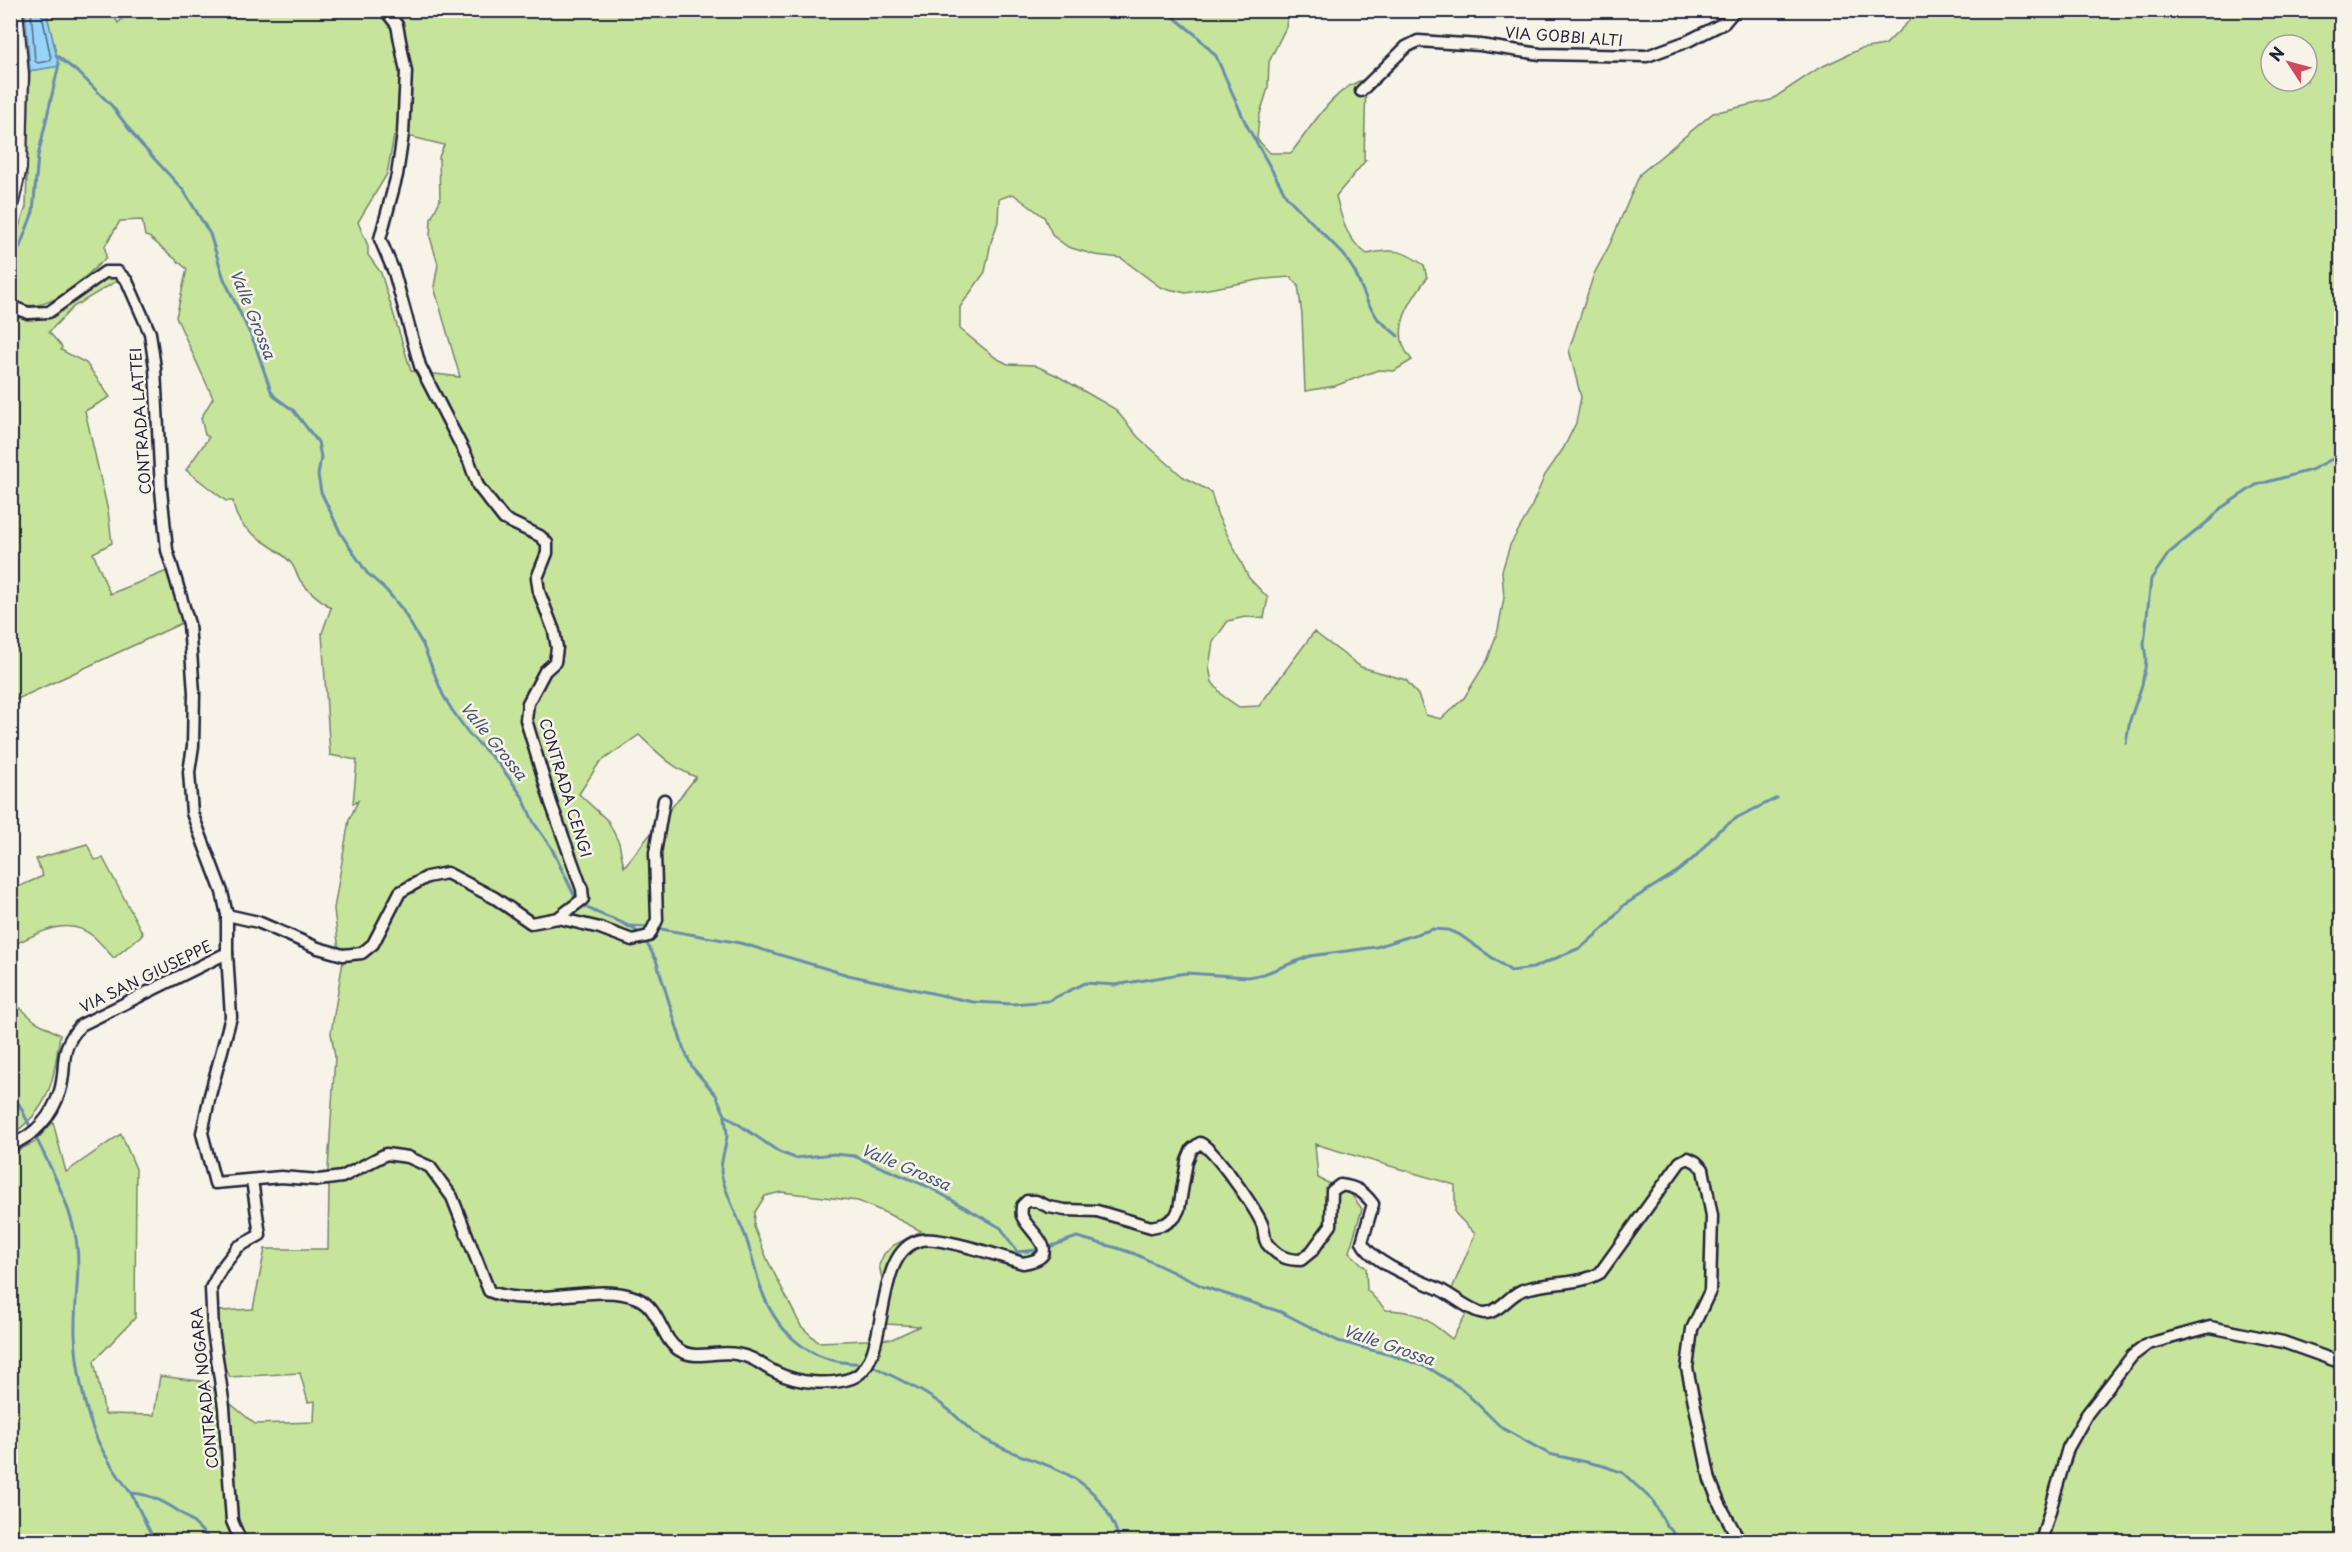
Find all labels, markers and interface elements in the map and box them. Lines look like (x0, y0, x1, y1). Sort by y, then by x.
street label: VIA GOBBI ALTI (1504, 20, 1624, 51)
north arrow (2259, 33, 2319, 93)
text: N (2263, 41, 2289, 66)
water label: Valle Grossa (225, 265, 283, 363)
street label: CONTRADA LATTEI (123, 347, 156, 495)
water label: Valle Grossa (456, 696, 535, 786)
street label: CONTRADA CENGI (534, 715, 599, 860)
street label: VIA SAN GIUSEPPE (75, 934, 215, 1018)
water label: Valle Grossa (858, 1137, 956, 1196)
street label: CONTRADA NOGARA (184, 1306, 223, 1470)
water label: Valle Grossa (1341, 1317, 1439, 1371)

